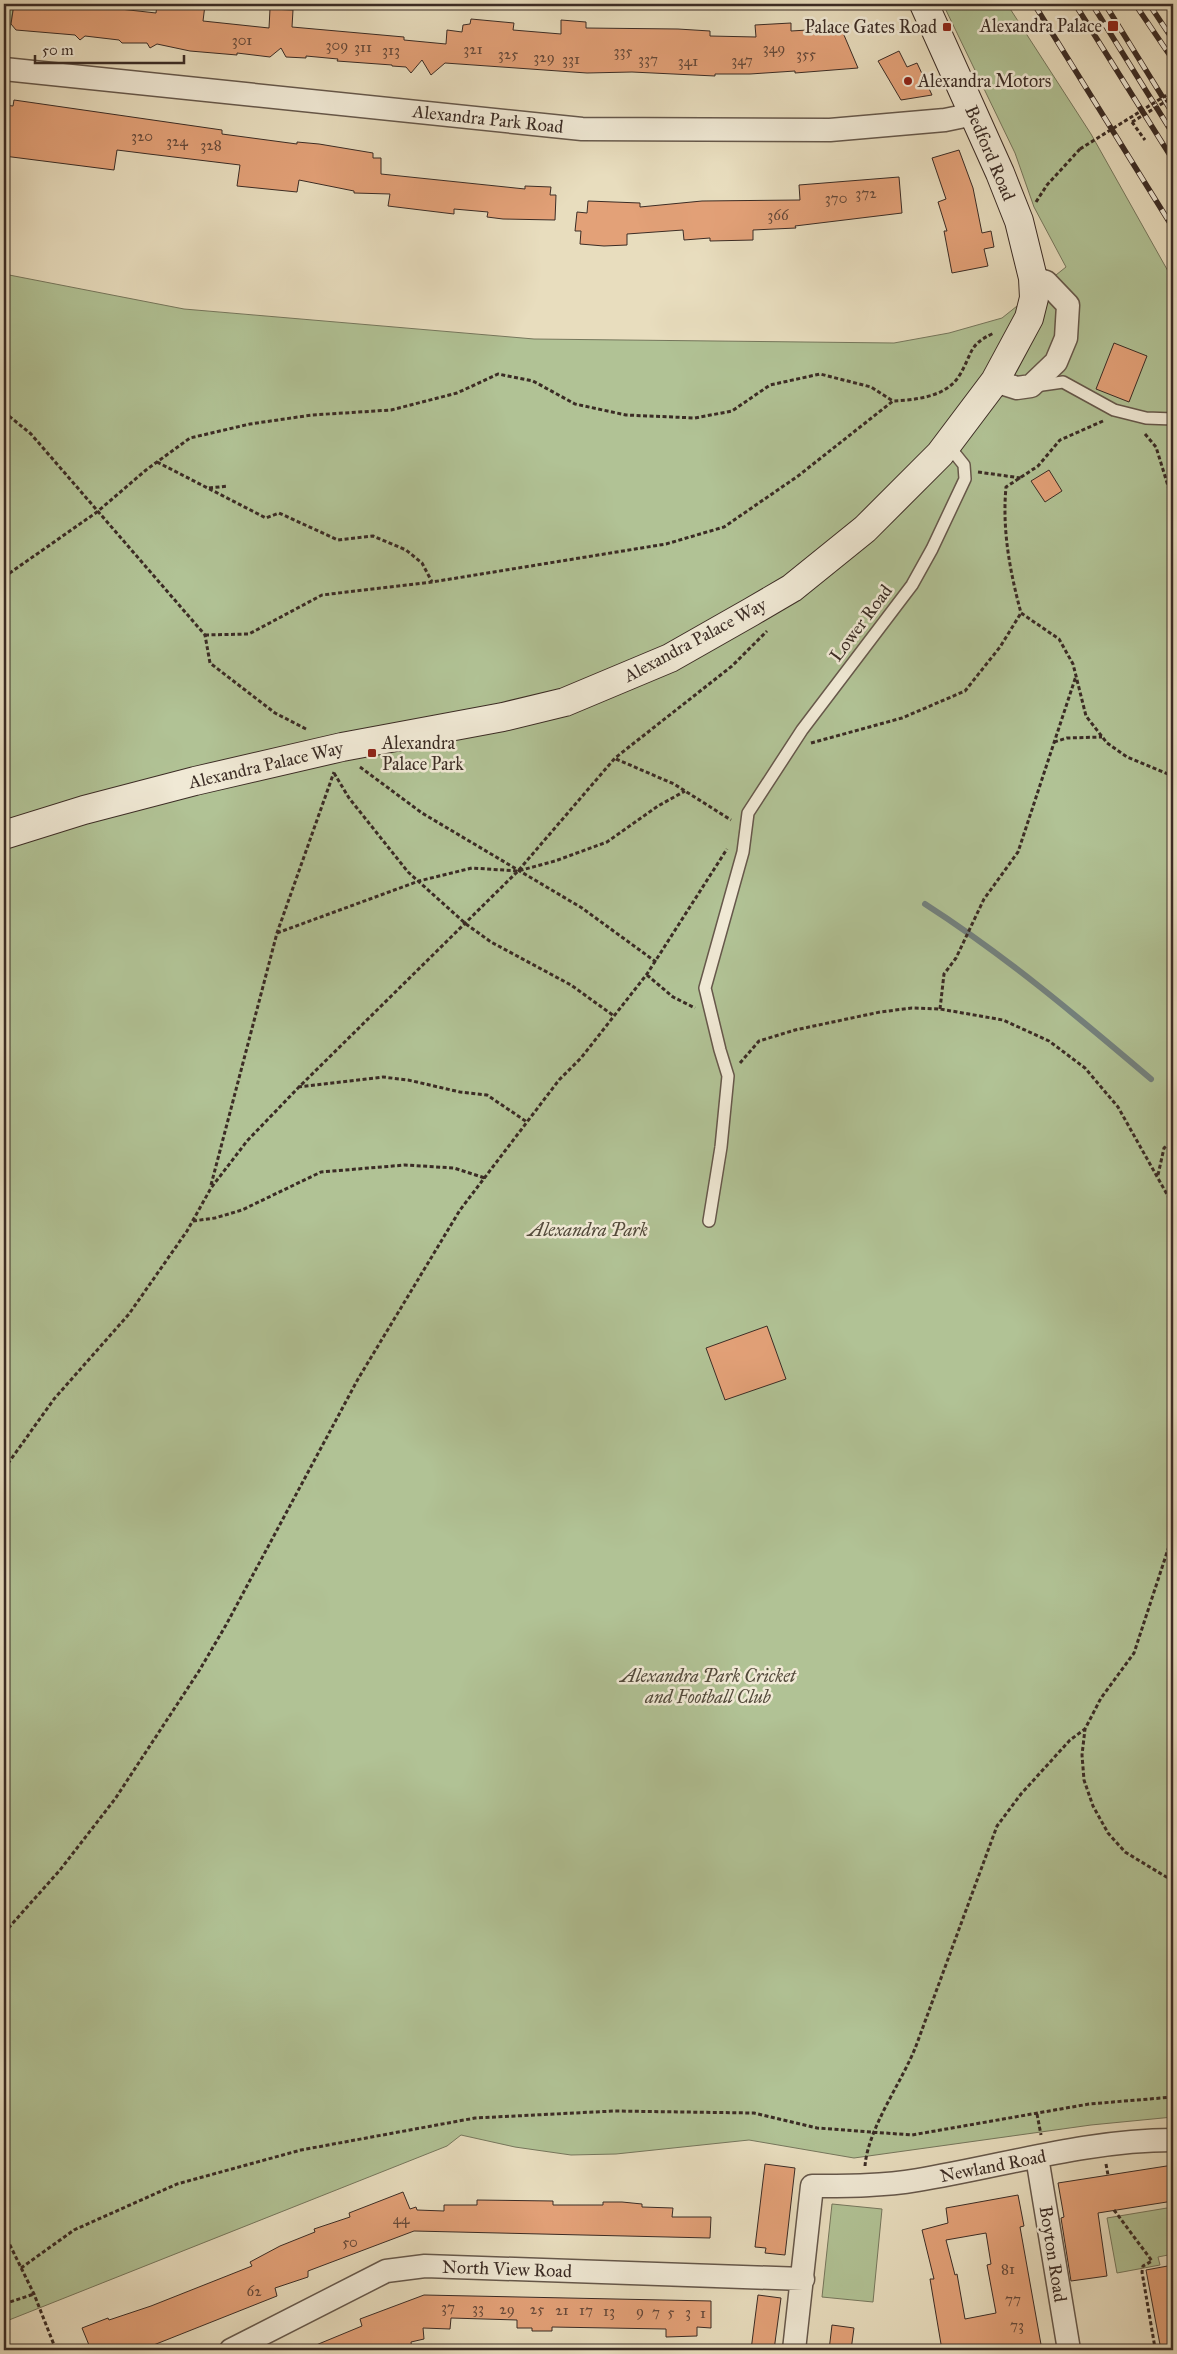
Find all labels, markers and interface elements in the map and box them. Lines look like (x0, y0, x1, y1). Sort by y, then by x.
place label: Alexandra Palace (979, 15, 1102, 37)
place label: Palace Gates Road (805, 16, 937, 38)
marker: Alexandra Palace (1106, 19, 1120, 33)
marker: Palace Gates Road (941, 21, 953, 33)
house number: 301 (232, 31, 252, 49)
scale bar (35, 32, 184, 64)
house number: 309 (326, 36, 348, 54)
house number: 311 (354, 38, 372, 56)
house number: 349 (763, 39, 785, 57)
house number: 321 (463, 40, 483, 58)
text: 50 m (42, 41, 74, 59)
house number: 313 (382, 41, 400, 59)
house number: 335 (614, 42, 633, 60)
house number: 325 (498, 45, 518, 63)
house number: 355 (796, 45, 816, 63)
house number: 329 (533, 48, 555, 66)
house number: 331 (562, 50, 580, 68)
house number: 337 (638, 50, 658, 68)
house number: 347 (731, 51, 753, 69)
house number: 341 (678, 52, 698, 70)
place label: Alexandra Motors (917, 70, 1051, 92)
marker: Alexandra Motors (902, 75, 914, 87)
street label: Alexandra Park Road (410, 100, 565, 138)
street label: Bedford Road (960, 102, 1020, 204)
house number: 320 (131, 127, 153, 145)
house number: 324 (166, 132, 189, 150)
house number: 328 (200, 136, 222, 154)
house number: 372 (855, 184, 877, 202)
house number: 370 (825, 189, 847, 207)
house number: 366 (767, 206, 790, 224)
street label: Lower Road (825, 580, 897, 666)
street label: Alexandra Palace Way (619, 593, 770, 687)
place label: Alexandra Palace Park (381, 732, 464, 775)
street label: Alexandra Palace Way (186, 736, 346, 794)
marker: Alexandra Palace Park (366, 747, 378, 759)
park label: Alexandra Park (526, 1219, 648, 1241)
park label: Alexandra Park Cricket and Football Club (618, 1665, 797, 1708)
street label: Newland Road (938, 2145, 1048, 2187)
street label: Boyton Road (1035, 2204, 1071, 2304)
house number: 44 (393, 2210, 410, 2228)
house number: 50 (342, 2233, 358, 2251)
street label: North View Road (442, 2256, 572, 2282)
house number: 81 (1001, 2260, 1015, 2278)
house number: 62 (246, 2282, 262, 2300)
house number: 77 (1005, 2290, 1021, 2308)
house number: 37 (441, 2298, 455, 2316)
house number: 33 (472, 2299, 484, 2317)
house number: 29 (499, 2300, 515, 2318)
house number: 25 (530, 2300, 544, 2318)
house number: 21 (555, 2301, 569, 2319)
house number: 17 (579, 2301, 593, 2319)
house number: 13 (603, 2302, 615, 2320)
house number: 9 (636, 2302, 644, 2320)
house number: 7 (652, 2303, 660, 2321)
house number: 5 (668, 2303, 675, 2321)
house number: 3 (685, 2303, 691, 2321)
house number: 1 (700, 2304, 706, 2322)
house number: 73 (1010, 2316, 1024, 2334)

